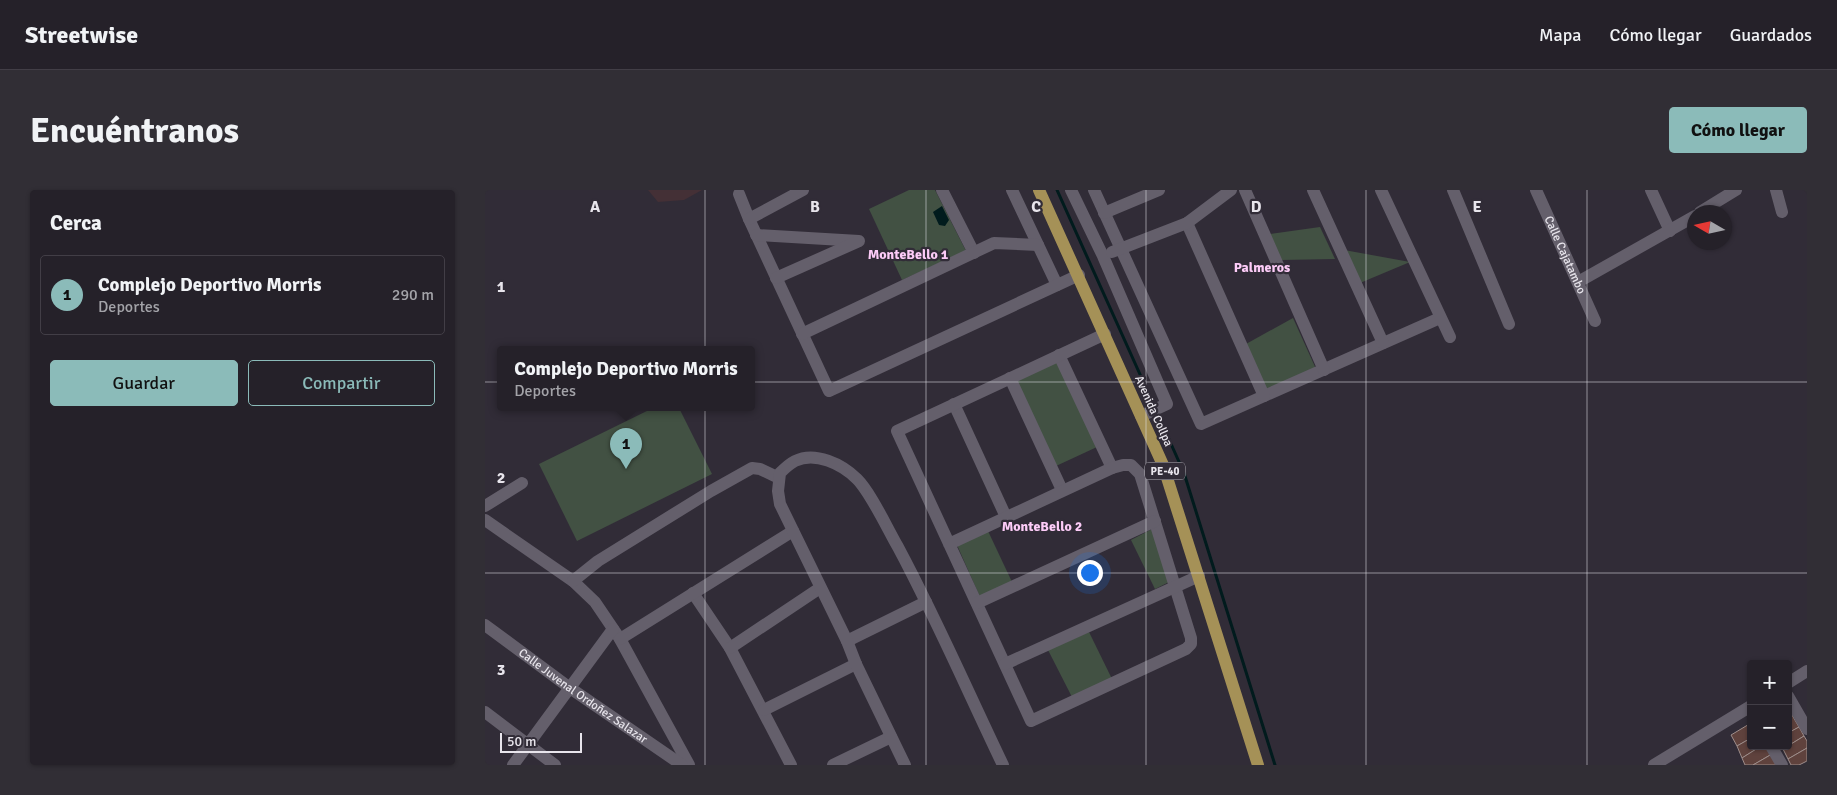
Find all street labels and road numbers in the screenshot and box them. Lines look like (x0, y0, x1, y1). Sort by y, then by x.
street label: Calle Cajatambo (1541, 214, 1589, 296)
street label: Avenida Collpa (1131, 373, 1176, 449)
road number: PE-40 (1145, 462, 1185, 480)
street label: Calle Juvenal Ordoñez Salazar (515, 645, 651, 747)

